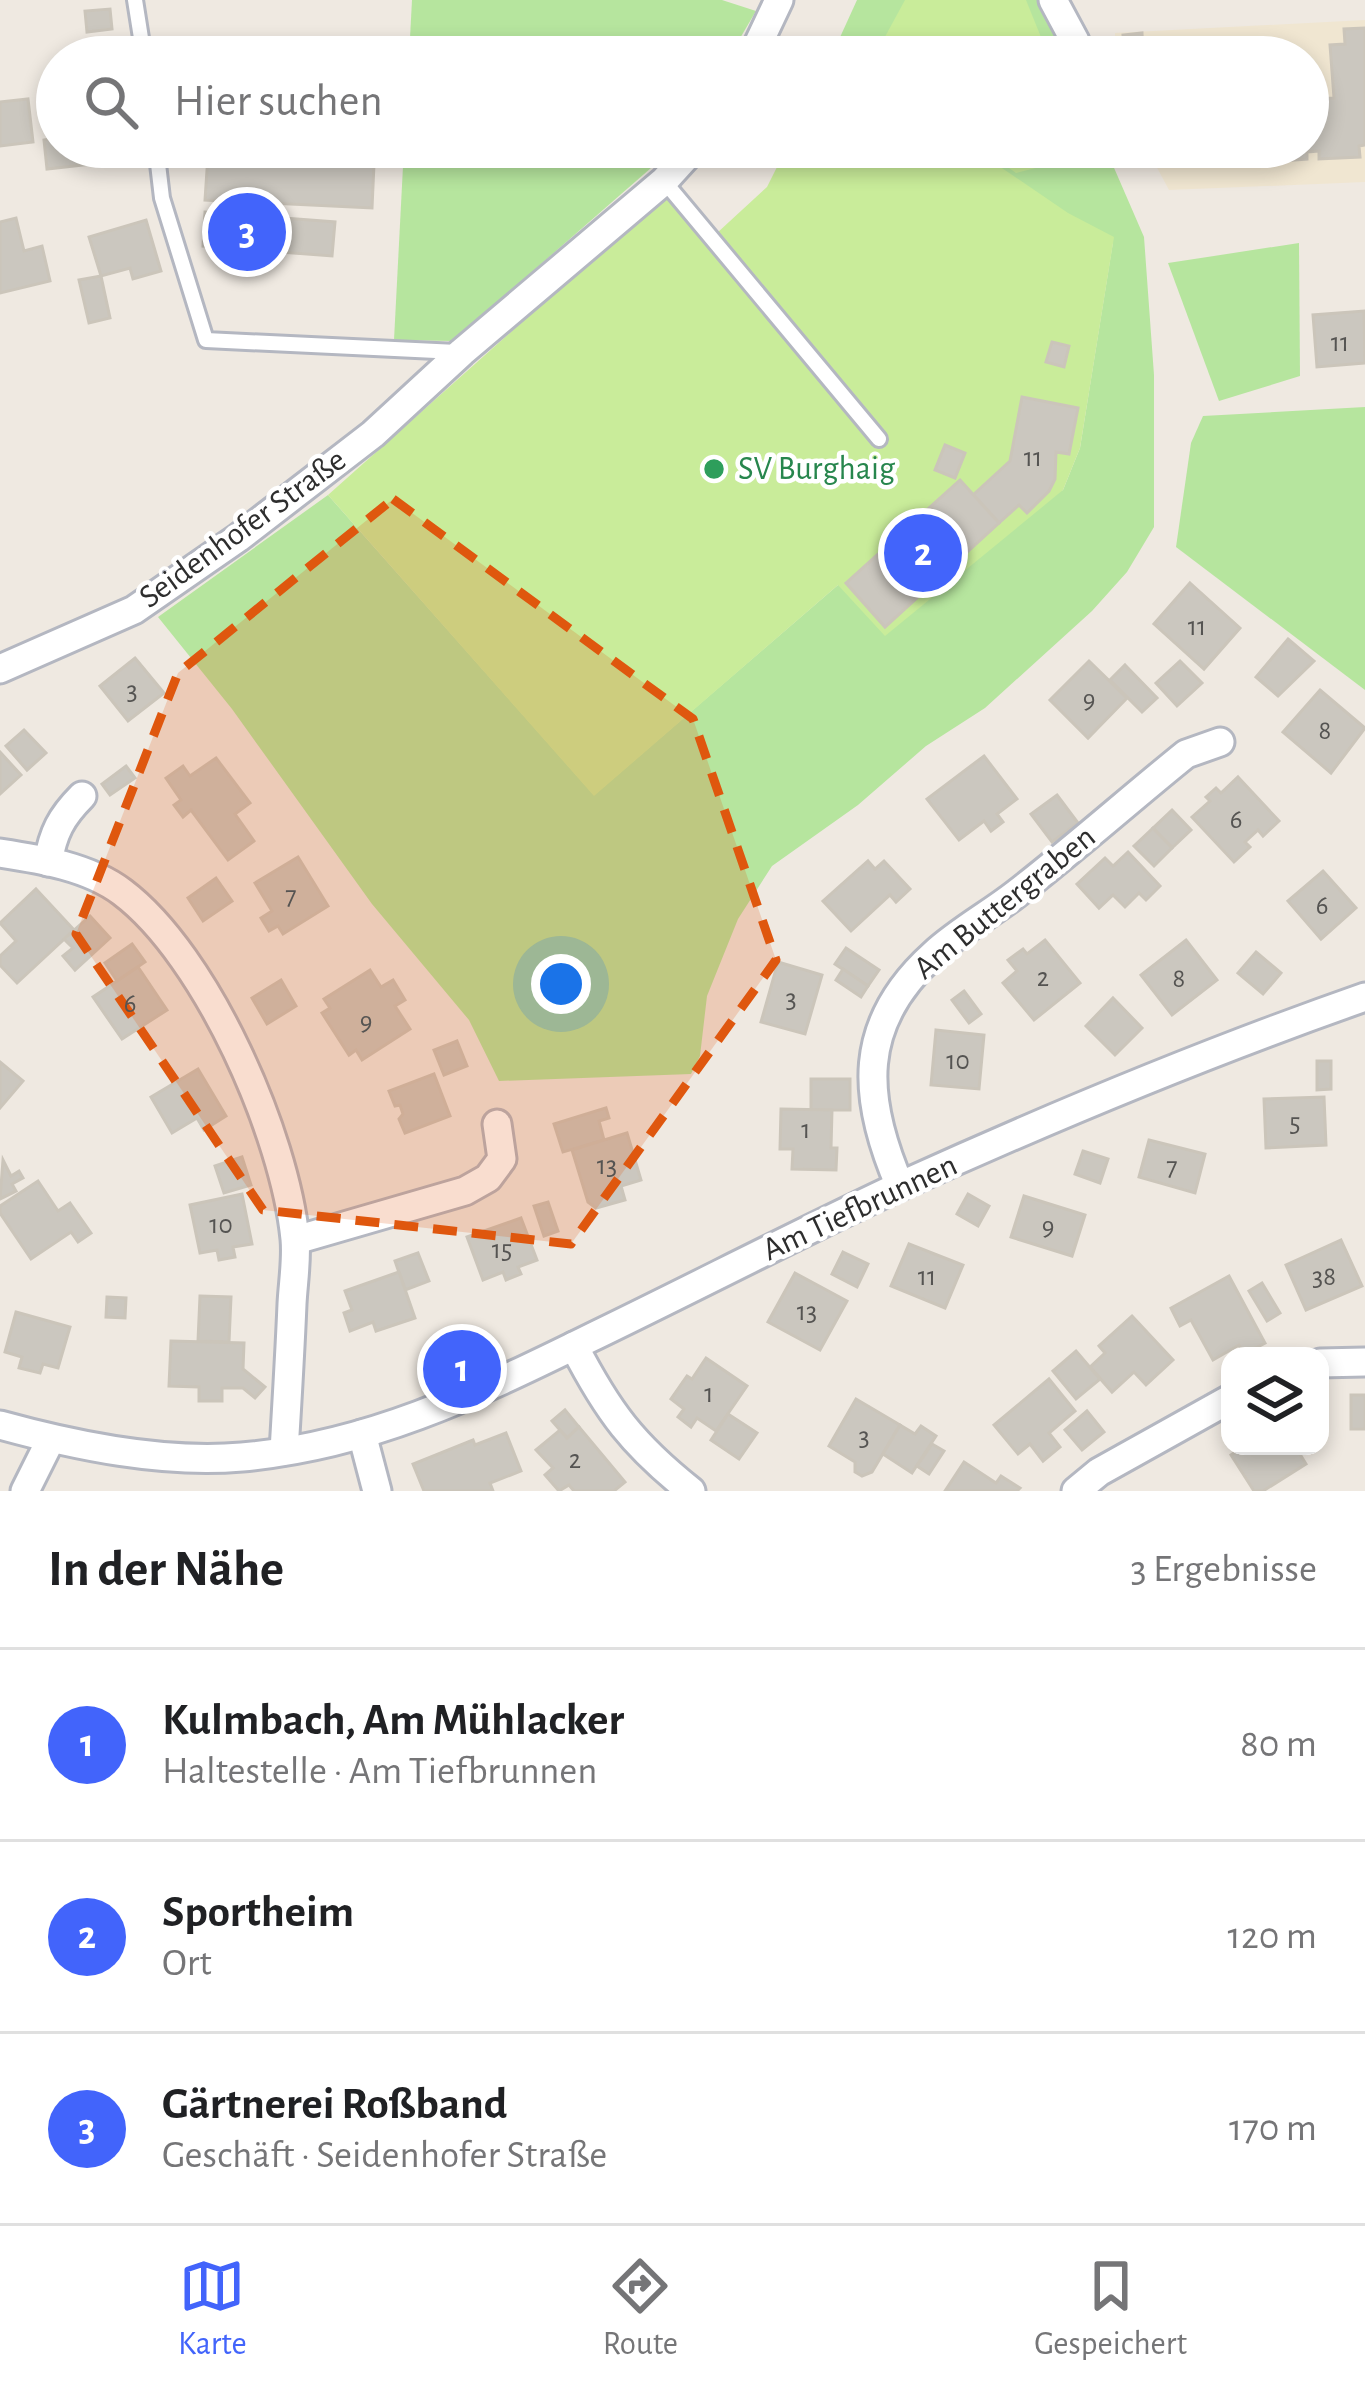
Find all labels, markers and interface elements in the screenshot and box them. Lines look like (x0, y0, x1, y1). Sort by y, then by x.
search box (36, 36, 1329, 168)
icon: search (78, 69, 144, 135)
text: Hier suchen (174, 79, 383, 124)
pin: 3 (208, 187, 286, 277)
house number: 11 (1331, 329, 1349, 356)
street label: Seidenhofer Straße (134, 443, 352, 615)
house number: 11 (1024, 444, 1042, 471)
place label: SV Burghaig (738, 453, 895, 486)
marker: SV Burghaig (701, 456, 727, 482)
pin: 2 (884, 508, 962, 598)
house number: 11 (1188, 613, 1206, 640)
house number: 3 (126, 677, 138, 704)
house number: 9 (1083, 686, 1095, 713)
house number: 8 (1319, 717, 1331, 744)
house number: 6 (1230, 806, 1242, 833)
street label: Am Buttergraben (908, 820, 1102, 986)
house number: 7 (285, 882, 297, 909)
house number: 6 (1316, 892, 1328, 919)
your location (531, 954, 591, 1014)
house number: 2 (1037, 964, 1049, 991)
house number: 8 (1173, 965, 1185, 992)
house number: 3 (785, 985, 797, 1012)
house number: 6 (124, 990, 136, 1017)
house number: 9 (360, 1008, 372, 1035)
house number: 10 (946, 1047, 970, 1074)
house number: 5 (1289, 1109, 1301, 1136)
house number: 1 (801, 1116, 811, 1143)
street label: Am Tiefbrunnen (758, 1149, 962, 1267)
house number: 13 (597, 1152, 617, 1179)
house number: 7 (1166, 1153, 1178, 1180)
house number: 10 (209, 1211, 233, 1238)
house number: 9 (1042, 1213, 1054, 1240)
house number: 15 (492, 1236, 512, 1263)
house number: 11 (918, 1263, 936, 1290)
house number: 38 (1312, 1263, 1336, 1290)
house number: 13 (797, 1298, 817, 1325)
pin: 1 (423, 1324, 501, 1414)
map controls (1221, 1347, 1329, 1455)
button: layers (1221, 1347, 1329, 1455)
house number: 1 (704, 1380, 714, 1407)
house number: 3 (858, 1423, 870, 1450)
house number: 2 (569, 1446, 581, 1473)
text: In der Nähe (48, 1544, 284, 1595)
text: 3 Ergebnisse (1130, 1550, 1317, 1589)
text: Kulmbach, Am Mühlacker (162, 1698, 624, 1743)
text: 1 (80, 1725, 94, 1764)
text: 80 m (1240, 1725, 1317, 1764)
text: Haltestelle · Am Tiefbrunnen (162, 1752, 597, 1791)
text: Sportheim (162, 1890, 354, 1935)
text: 2 (78, 1917, 96, 1956)
text: 120 m (1228, 1917, 1317, 1956)
text: Ort (162, 1944, 212, 1983)
text: Gärtnerei Roßband (162, 2082, 508, 2127)
text: 3 (79, 2109, 95, 2148)
text: 170 m (1229, 2109, 1317, 2148)
text: Geschäft · Seidenhofer Straße (162, 2136, 607, 2175)
tab: Karte (178, 2253, 247, 2365)
tab: Route (603, 2253, 678, 2365)
tab: Gespeichert (1034, 2253, 1187, 2365)

